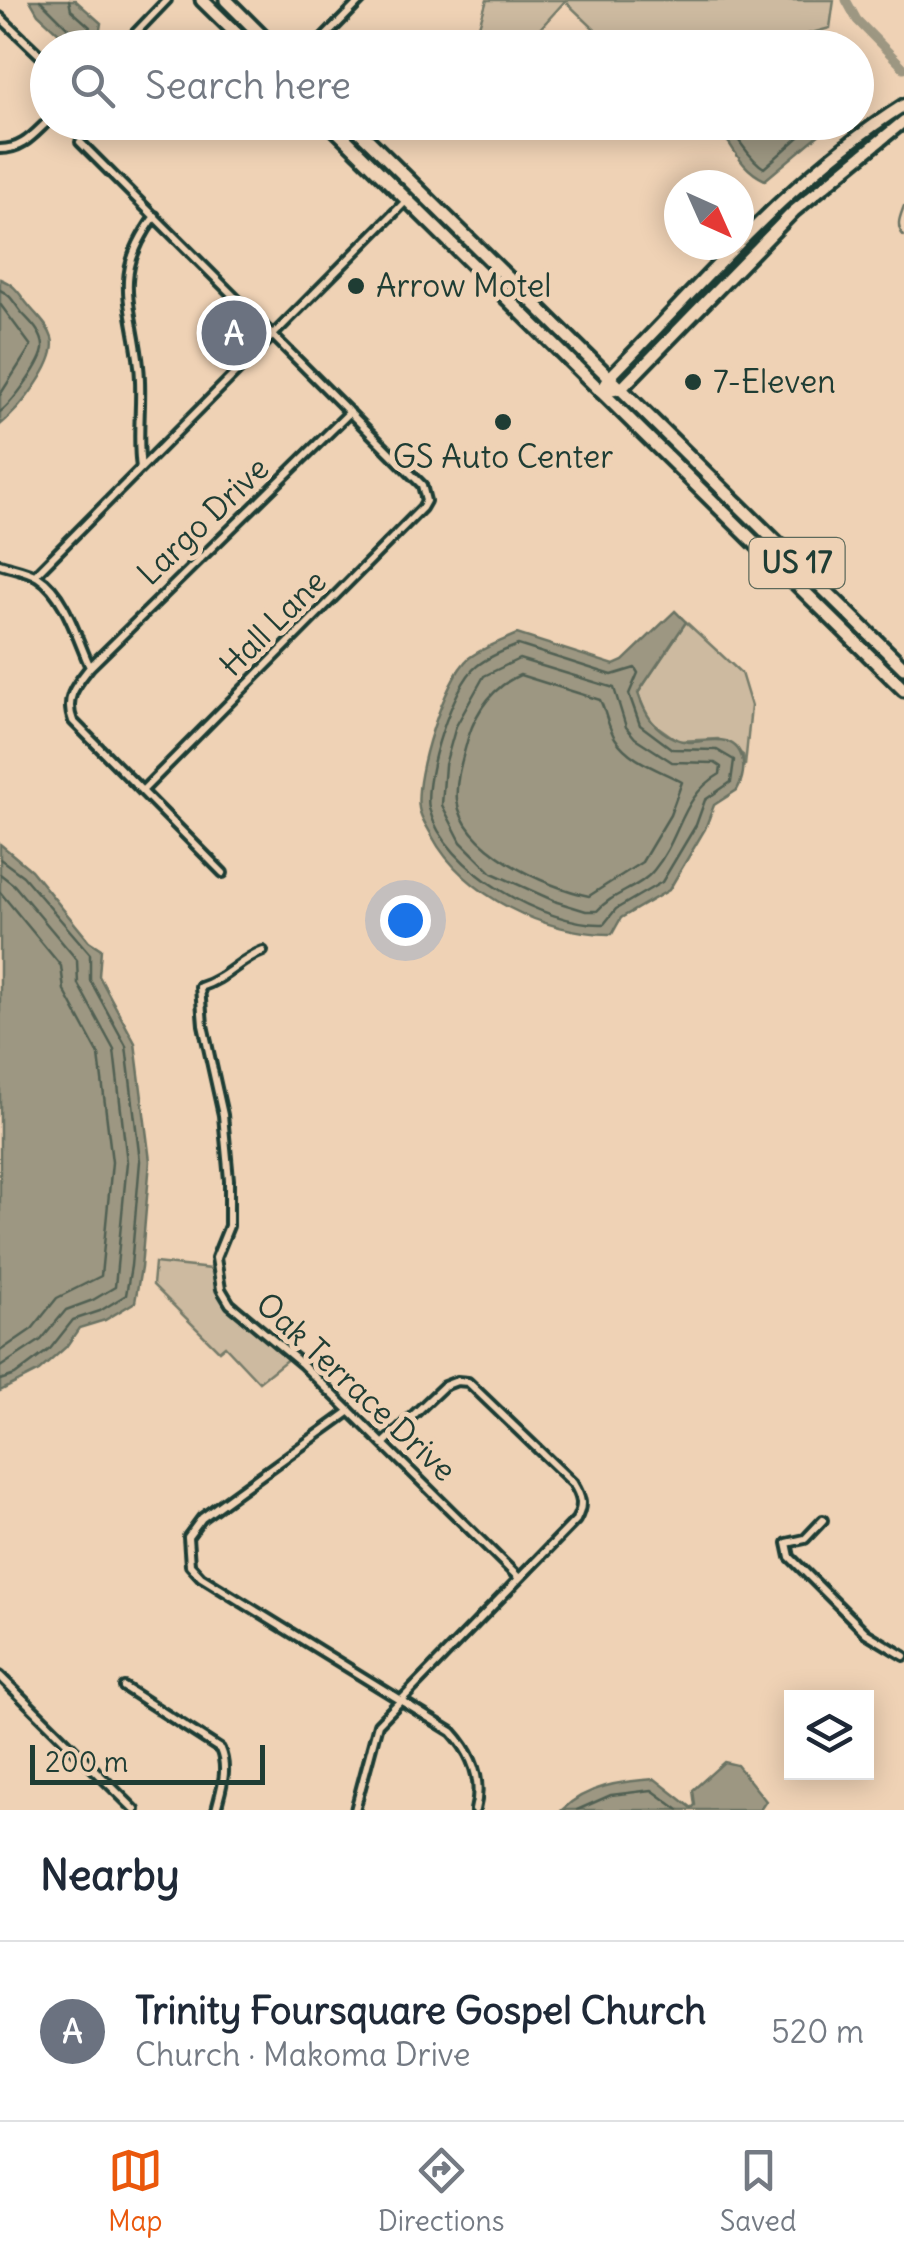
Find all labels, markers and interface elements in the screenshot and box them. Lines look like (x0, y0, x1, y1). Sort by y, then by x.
search box (30, 30, 874, 140)
icon: search (65, 58, 120, 113)
text: Search here (145, 62, 351, 109)
north arrow (664, 170, 754, 260)
place label: Arrow Motel (376, 265, 551, 306)
marker: Arrow Motel (345, 275, 367, 297)
pin: A (202, 296, 266, 370)
place label: 7-Eleven (713, 361, 836, 402)
marker: 7-Eleven (682, 371, 704, 393)
marker: GS Auto Center (492, 411, 514, 433)
place label: GS Auto Center (393, 436, 613, 477)
street label: Largo Drive (128, 448, 277, 593)
road number: US 17 (750, 538, 844, 588)
street label: Hall Lane (211, 561, 335, 685)
your location (380, 895, 431, 946)
street label: Oak Terrace Drive (248, 1283, 465, 1490)
map controls (784, 1690, 874, 1780)
button: layers (784, 1690, 874, 1780)
scale bar (30, 1740, 265, 1784)
text: 200 m (45, 1744, 128, 1780)
text: Nearby (40, 1849, 179, 1901)
text: Trinity Foursquare Gospel Church (135, 1987, 706, 2034)
text: A (62, 2011, 83, 2052)
text: 520 m (771, 2011, 864, 2052)
text: Church · Makoma Drive (135, 2034, 471, 2075)
tab: Map (108, 2143, 163, 2239)
tab: Directions (378, 2143, 504, 2239)
tab: Saved (720, 2143, 796, 2239)

